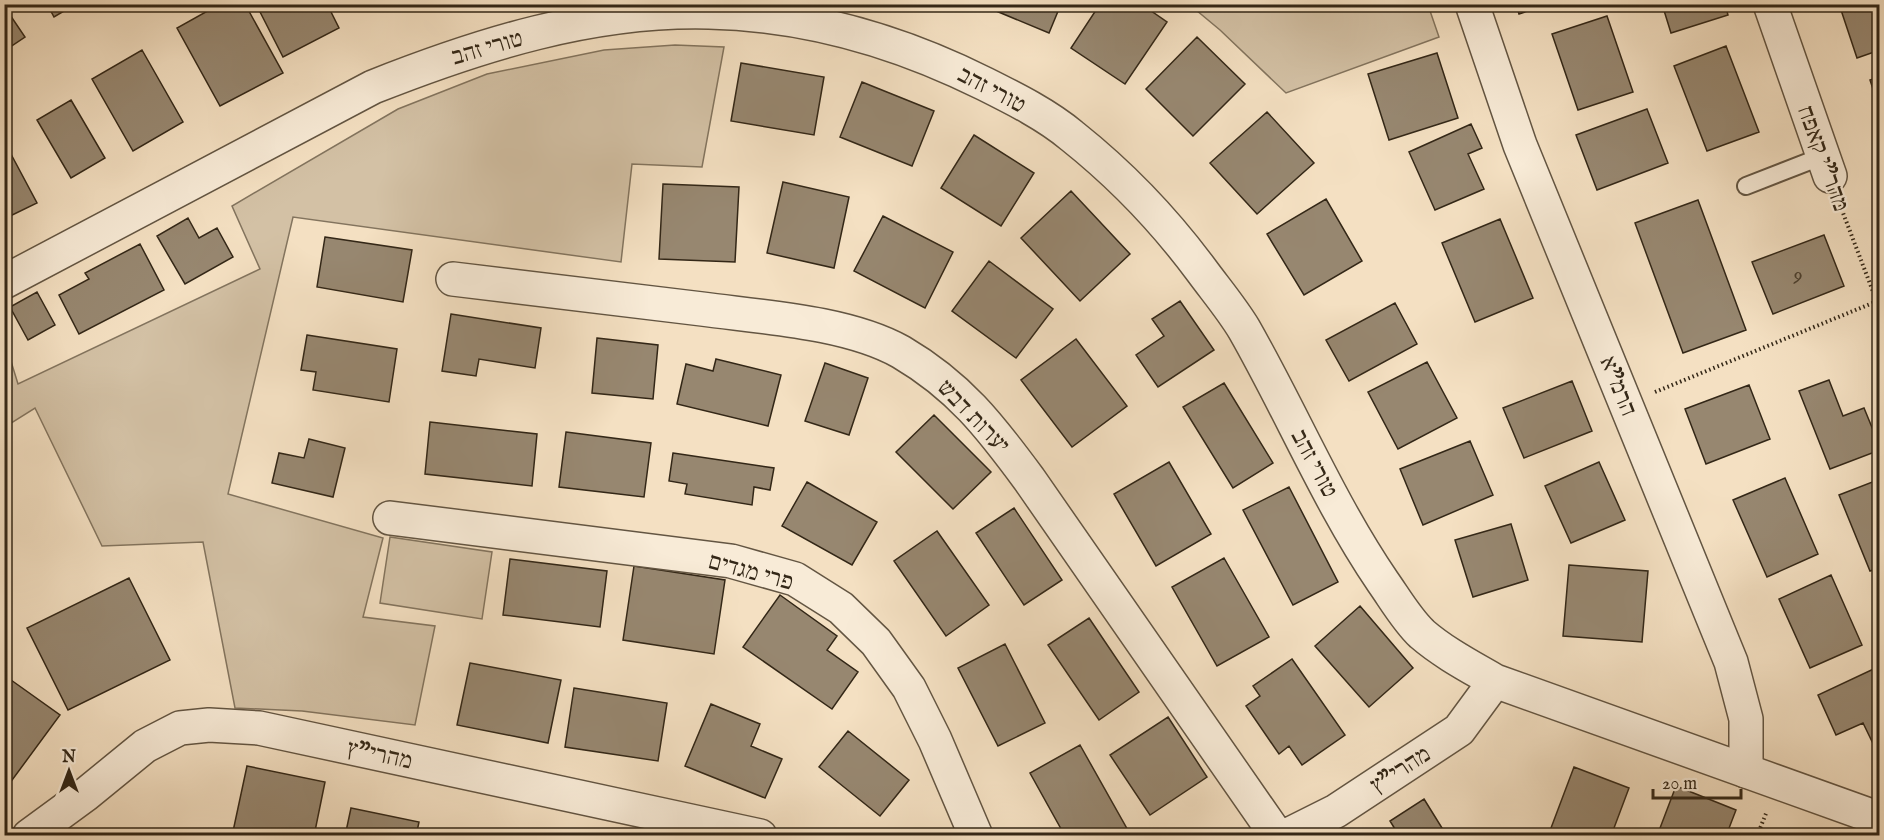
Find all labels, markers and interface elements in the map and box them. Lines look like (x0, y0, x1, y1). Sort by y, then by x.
street label: טורי זהב (448, 23, 527, 73)
street label: טורי זהב (952, 59, 1031, 121)
street label: מהר"י קאפח (1789, 101, 1856, 216)
house number: 9 (1792, 262, 1803, 289)
street label: הרמ"א (1592, 352, 1644, 421)
street label: יערות דבש (930, 373, 1016, 461)
street label: טורי זהב (1283, 424, 1345, 503)
street label: פרי מגדים (705, 546, 797, 599)
street label: מהרי"ץ (344, 733, 415, 777)
street label: מהרי"ץ (1365, 739, 1437, 801)
north arrow (39, 741, 99, 801)
text: N (61, 748, 76, 768)
scale bar (1653, 762, 1742, 800)
text: 20 m (1662, 773, 1697, 796)

